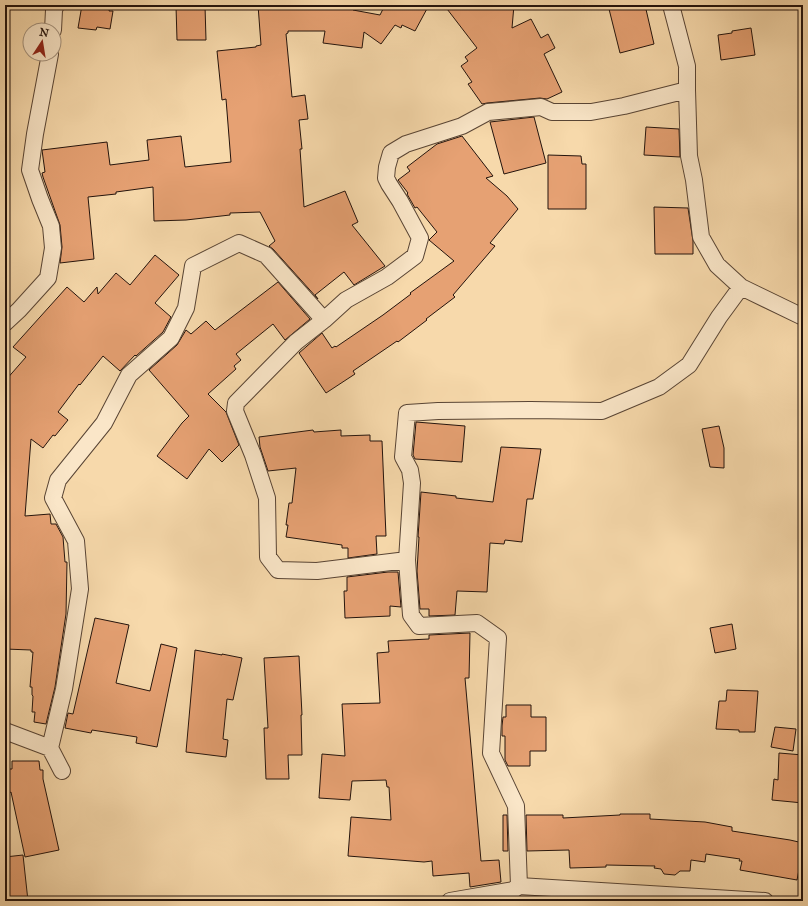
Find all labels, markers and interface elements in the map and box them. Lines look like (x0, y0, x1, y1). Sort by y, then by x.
north arrow (22, 22, 62, 62)
text: N (38, 25, 51, 40)

